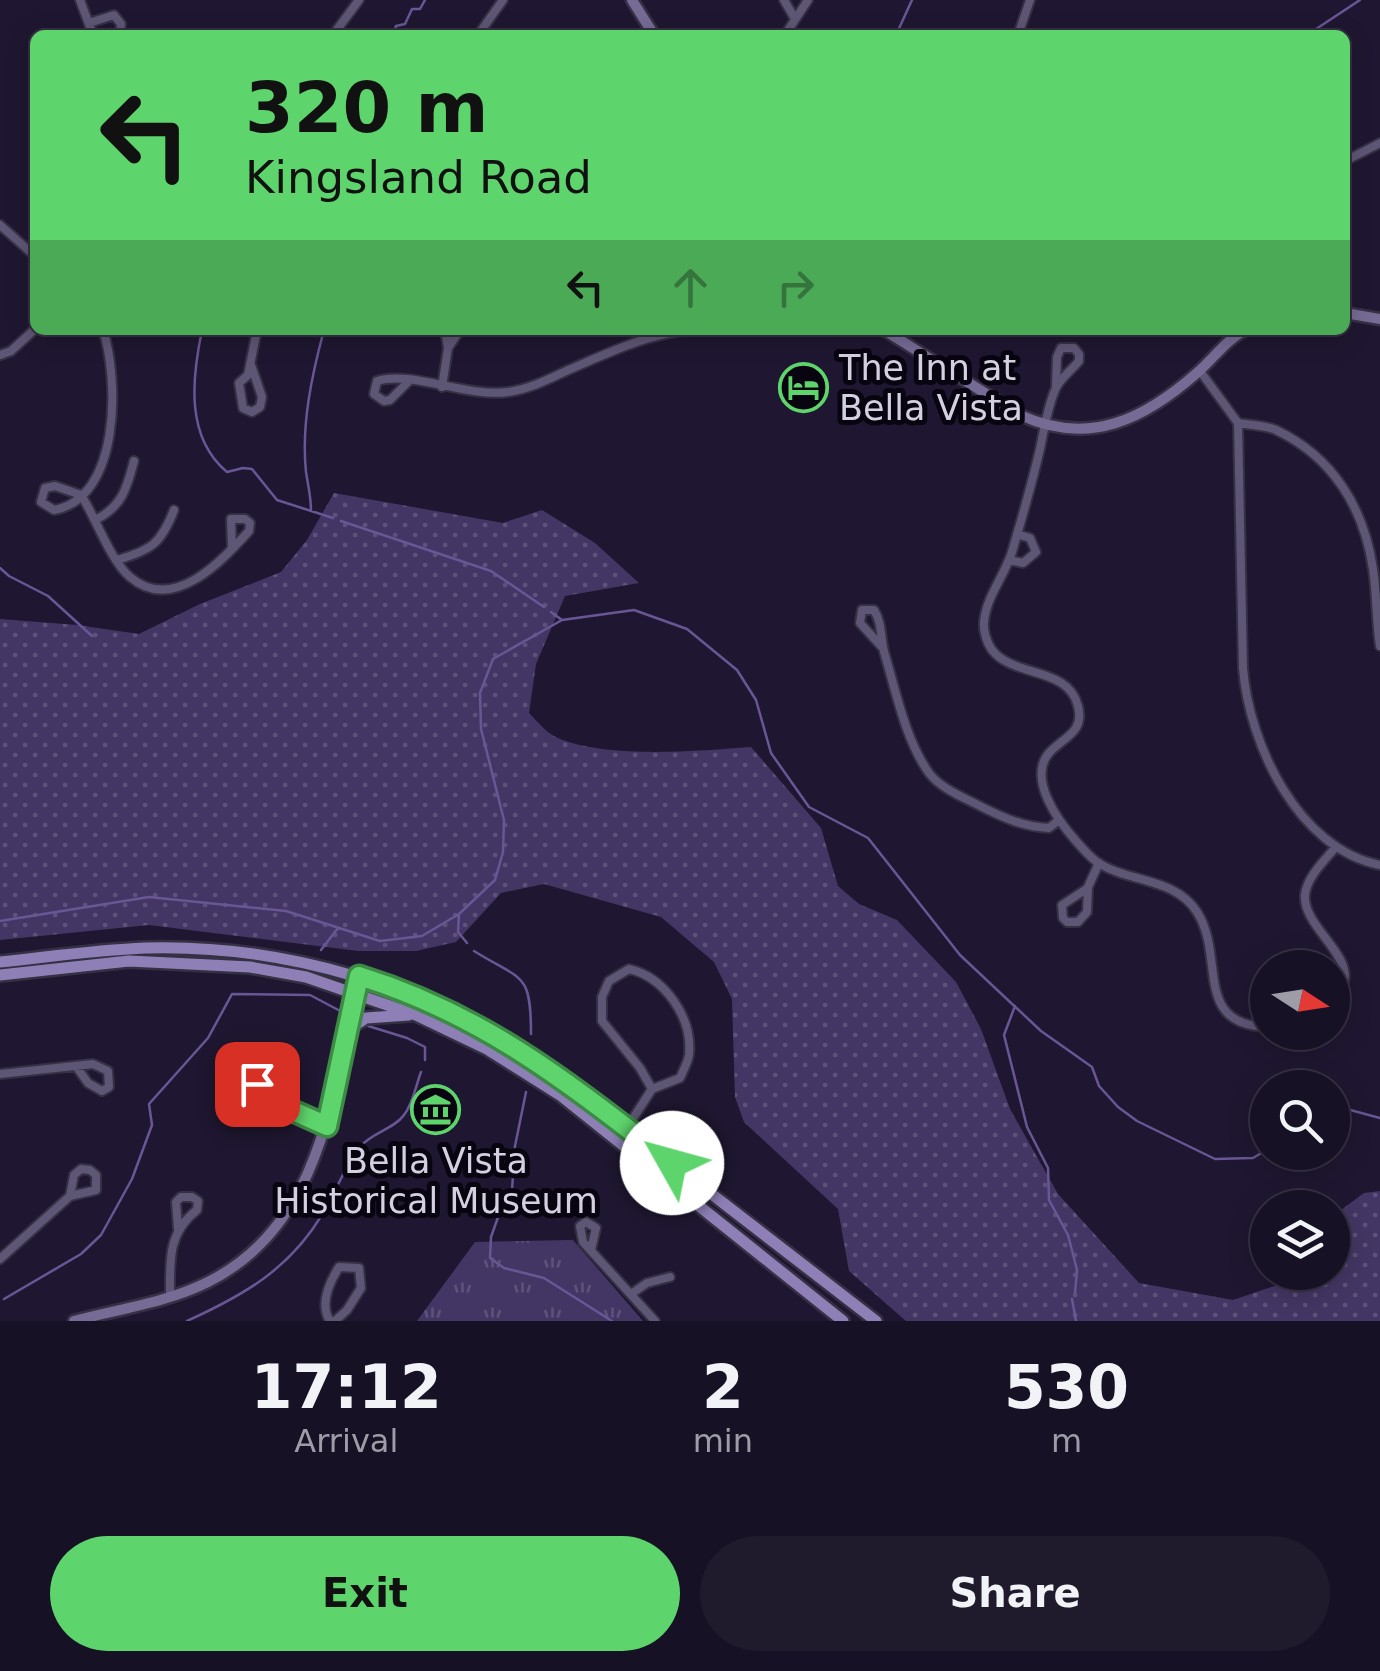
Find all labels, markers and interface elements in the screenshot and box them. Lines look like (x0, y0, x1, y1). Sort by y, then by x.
text: 320 m (245, 67, 488, 149)
icon: left (80, 70, 210, 200)
text: Kingsland Road (245, 151, 592, 204)
icon: left (558, 260, 613, 315)
icon: ahead (663, 260, 718, 315)
icon: right (768, 260, 823, 315)
place label: The Inn at Bella Vista (838, 348, 1023, 428)
hotel icon: The Inn at Bella Vista (778, 362, 830, 414)
north arrow (1250, 950, 1350, 1050)
map controls (1250, 950, 1350, 1290)
pin (215, 1042, 300, 1127)
icon: arrive (230, 1057, 285, 1112)
button: search (1250, 1070, 1350, 1170)
museum icon: Bella Vista Historical Museum (410, 1083, 462, 1135)
position arrow (620, 1111, 724, 1215)
place label: Bella Vista Historical Museum (274, 1141, 598, 1221)
button: layers (1250, 1190, 1350, 1290)
text: 17:12 (251, 1352, 442, 1422)
text: 2 (702, 1352, 744, 1422)
text: 530 (1004, 1352, 1129, 1422)
text: Arrival (294, 1422, 398, 1460)
text: min (693, 1422, 753, 1460)
text: m (1051, 1422, 1082, 1460)
button: Exit (50, 1536, 680, 1651)
button: Share (700, 1536, 1330, 1651)

